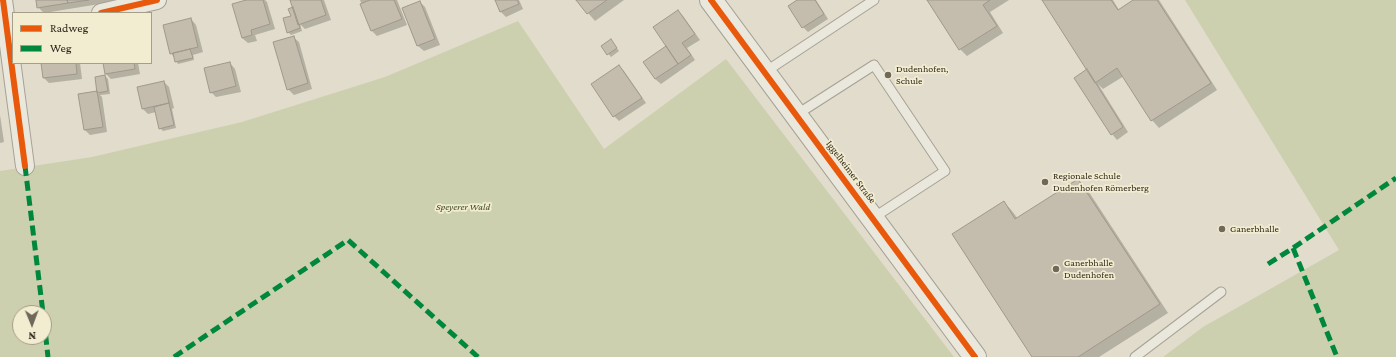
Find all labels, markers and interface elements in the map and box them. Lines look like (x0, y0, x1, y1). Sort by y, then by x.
legend (12, 12, 152, 64)
text: Radweg (50, 21, 88, 35)
text: Weg (50, 41, 72, 55)
place label: Dudenhofen, Schule (896, 63, 948, 86)
marker: Dudenhofen, Schule (883, 70, 893, 80)
street label: Iggelheimer Straße (823, 138, 879, 206)
place label: Regionale Schule Dudenhofen Römerberg (1053, 170, 1149, 194)
marker: Regionale Schule Dudenhofen Römerberg (1040, 177, 1050, 187)
park label: Speyerer Wald (436, 201, 490, 213)
place label: Ganerbhalle (1230, 223, 1279, 235)
marker: Ganerbhalle (1217, 224, 1227, 234)
place label: Ganerbhalle Dudenhofen (1064, 257, 1114, 280)
marker: Ganerbhalle Dudenhofen (1051, 264, 1061, 274)
north arrow (12, 305, 52, 345)
text: N (28, 330, 36, 342)

